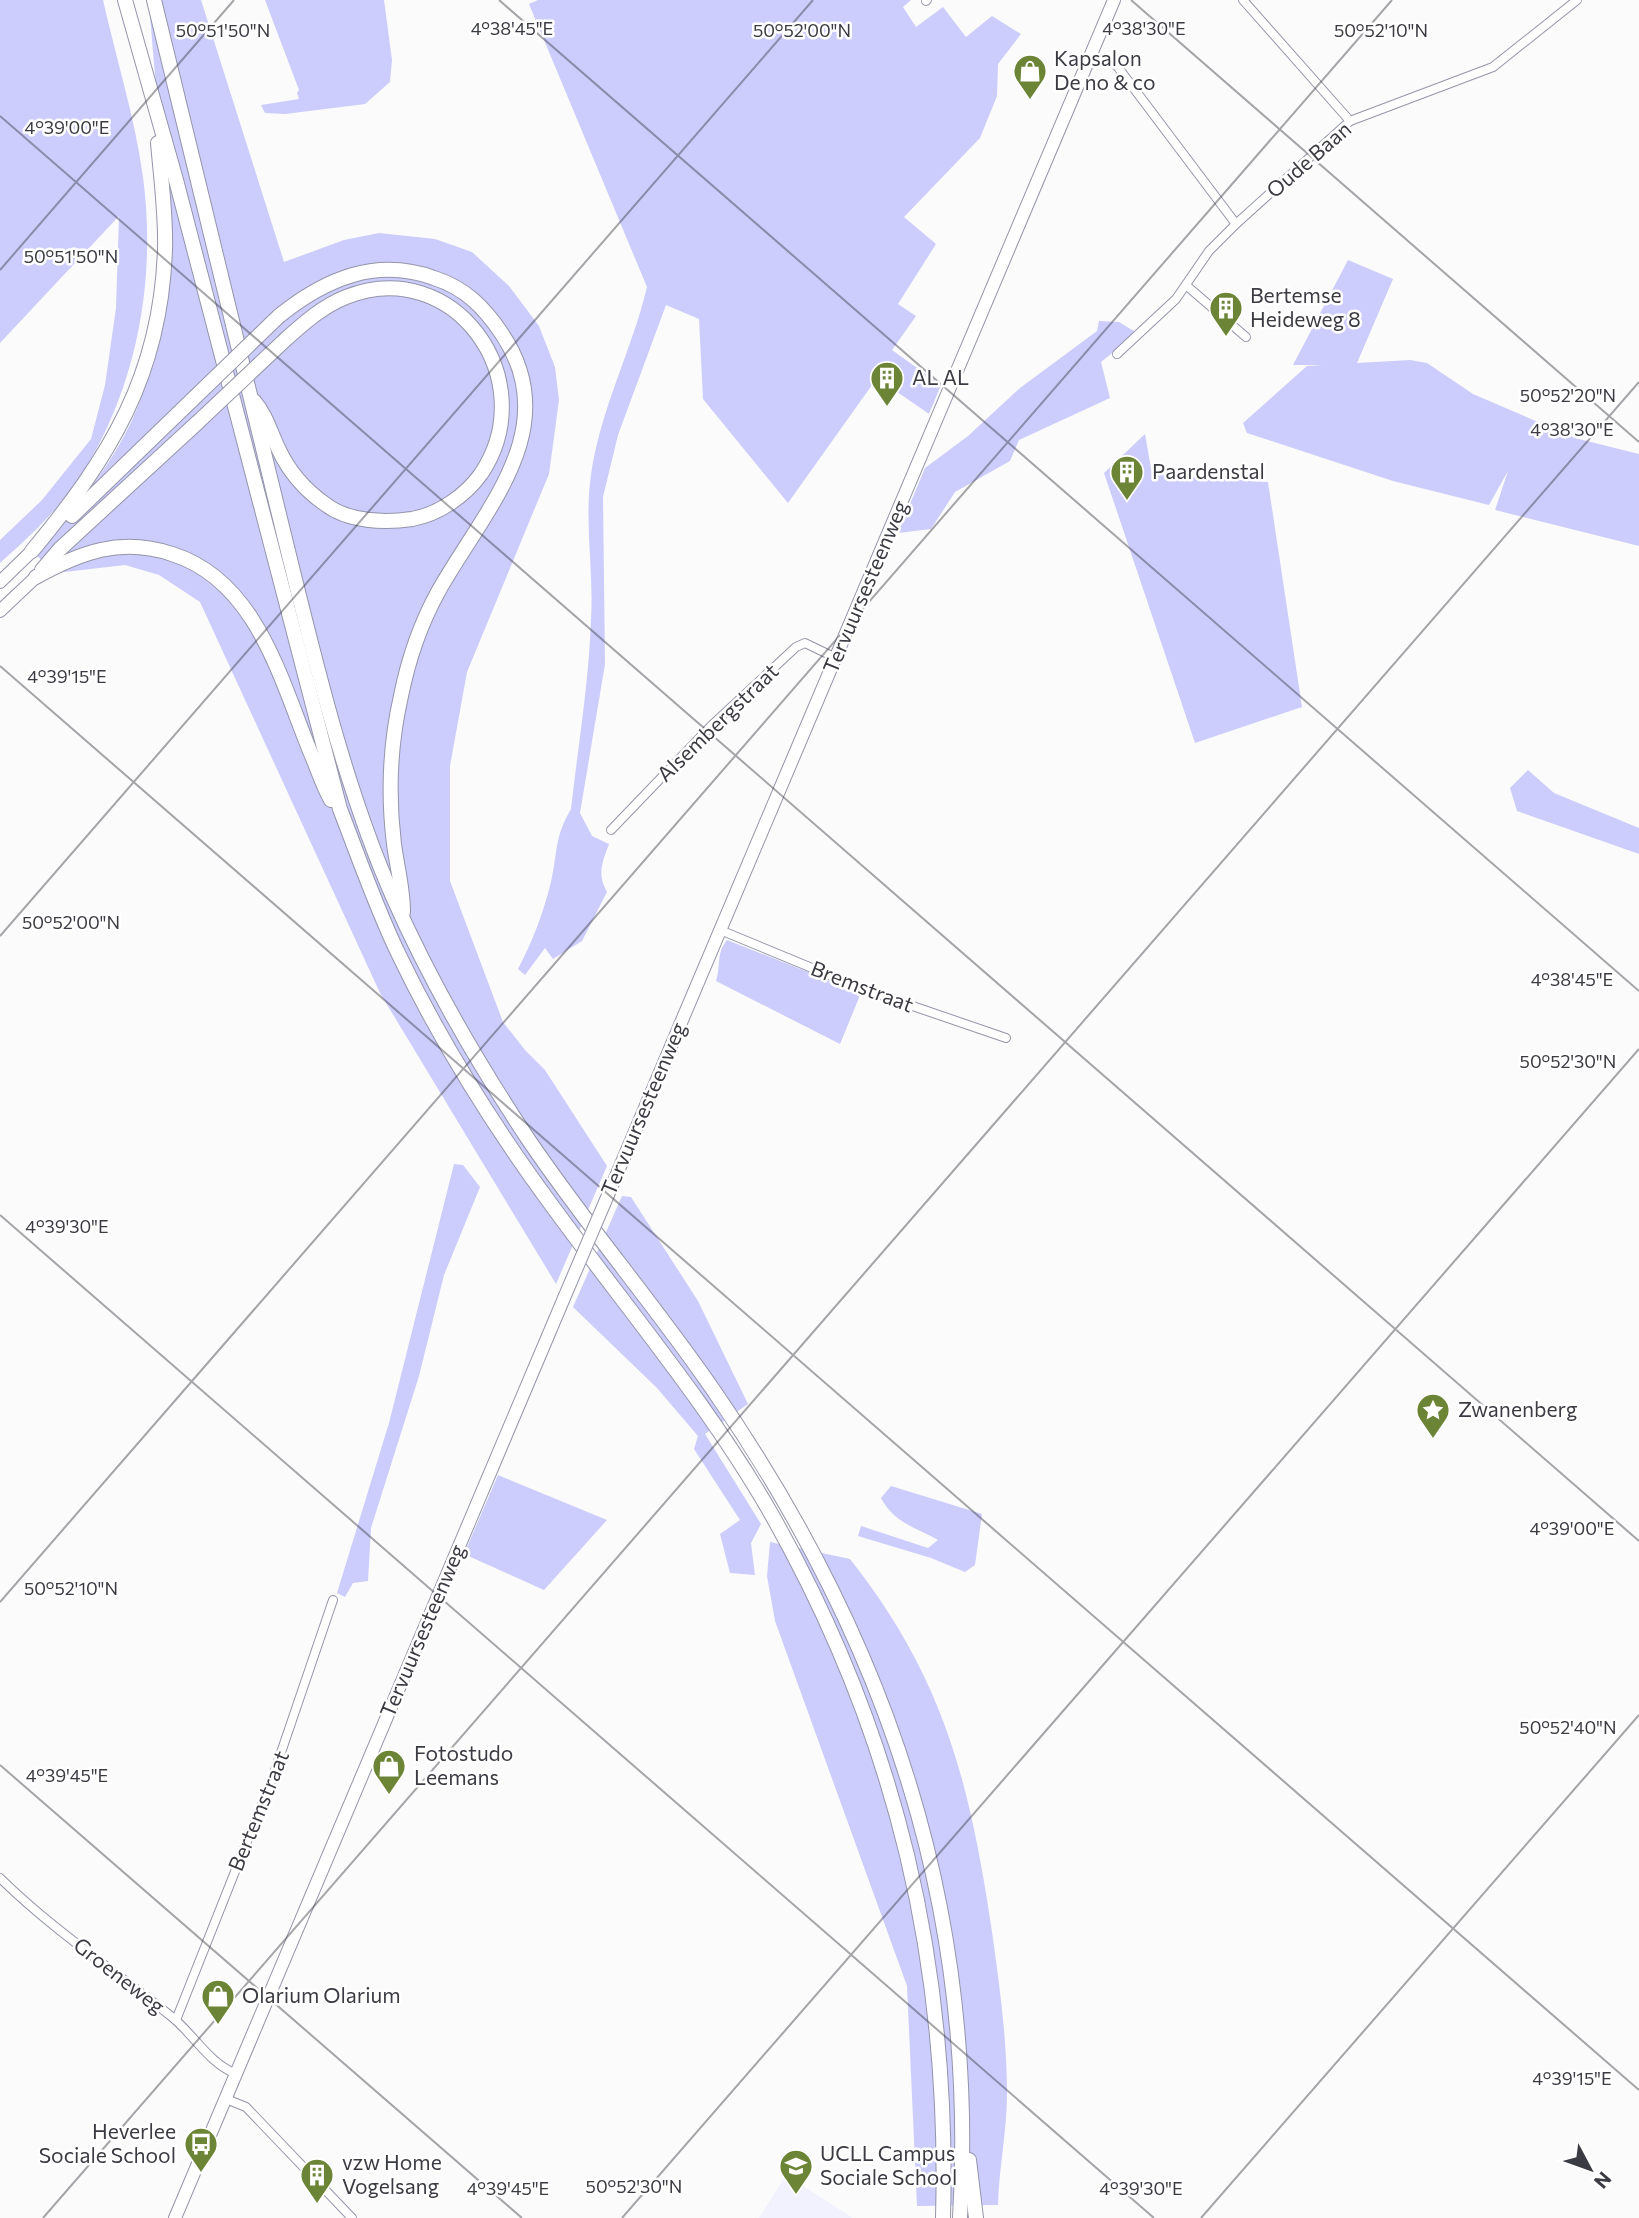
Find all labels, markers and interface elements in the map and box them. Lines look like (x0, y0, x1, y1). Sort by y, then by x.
text: 4°38'45"E (471, 17, 553, 39)
text: 4°38'30"E (1102, 17, 1186, 39)
text: 50°51'50"N (176, 19, 270, 41)
text: 50°52'00"N (753, 19, 851, 41)
text: 50°52'10"N (1334, 19, 1428, 41)
place label: Kapsalon De no & co (1054, 45, 1156, 94)
shop icon: Kapsalon De no & co (1011, 52, 1049, 101)
street label: Oude Baan (1261, 115, 1355, 202)
text: 4°39'00"E (25, 116, 109, 138)
text: 50°51'50"N (24, 245, 118, 267)
place label: Bertemse Heideweg 8 (1250, 282, 1361, 331)
building icon: Bertemse Heideweg 8 (1207, 289, 1245, 338)
building icon: AL AL (868, 359, 906, 408)
place label: AL AL (912, 364, 969, 389)
text: 50°52'20"N (1520, 384, 1616, 406)
text: 4°38'30"E (1530, 418, 1614, 440)
building icon: Paardenstal (1108, 453, 1146, 502)
place label: Paardenstal (1152, 458, 1265, 483)
street label: Tervuursesteenweg (817, 496, 912, 676)
street label: Alsembergstraat (651, 658, 783, 786)
text: 4°39'15"E (27, 665, 107, 687)
text: 50°52'00"N (22, 911, 120, 933)
street label: Bremstraat (808, 955, 917, 1017)
text: 4°38'45"E (1531, 968, 1613, 990)
street label: Tervuursesteenweg (595, 1018, 690, 1198)
text: 50°52'30"N (1520, 1050, 1616, 1072)
text: 4°39'30"E (25, 1215, 109, 1237)
place icon: Zwanenberg (1414, 1391, 1452, 1440)
place label: Zwanenberg (1458, 1396, 1577, 1421)
text: 4°39'00"E (1530, 1517, 1614, 1539)
street label: Tervuursesteenweg (374, 1540, 469, 1720)
text: 50°52'10"N (24, 1577, 118, 1599)
text: 50°52'40"N (1519, 1716, 1617, 1738)
place label: Fotostudo Leemans (414, 1740, 513, 1789)
street label: Bertemstraat (222, 1747, 293, 1874)
shop icon: Fotostudo Leemans (370, 1747, 408, 1796)
text: 4°39'45"E (26, 1764, 108, 1786)
street label: Groeneweg (69, 1931, 170, 2018)
shop icon: Olarium Olarium (199, 1977, 237, 2026)
place label: Olarium Olarium (242, 1982, 401, 2007)
text: 4°39'15"E (1532, 2067, 1612, 2089)
place label: Heverlee Sociale School (39, 2118, 176, 2167)
bus stop icon: Heverlee Sociale School (182, 2125, 220, 2174)
north arrow (1555, 2134, 1625, 2204)
place label: UCLL Campus Sociale School (820, 2140, 957, 2189)
school or university icon: UCLL Campus Sociale School (777, 2147, 815, 2196)
place label: vzw Home Vogelsang (342, 2149, 442, 2198)
building icon: vzw Home Vogelsang (298, 2156, 336, 2205)
text: N (1590, 2168, 1617, 2193)
text: 50°52'30"N (586, 2175, 682, 2197)
text: 4°39'45"E (467, 2177, 549, 2199)
text: 4°39'30"E (1099, 2177, 1183, 2199)

